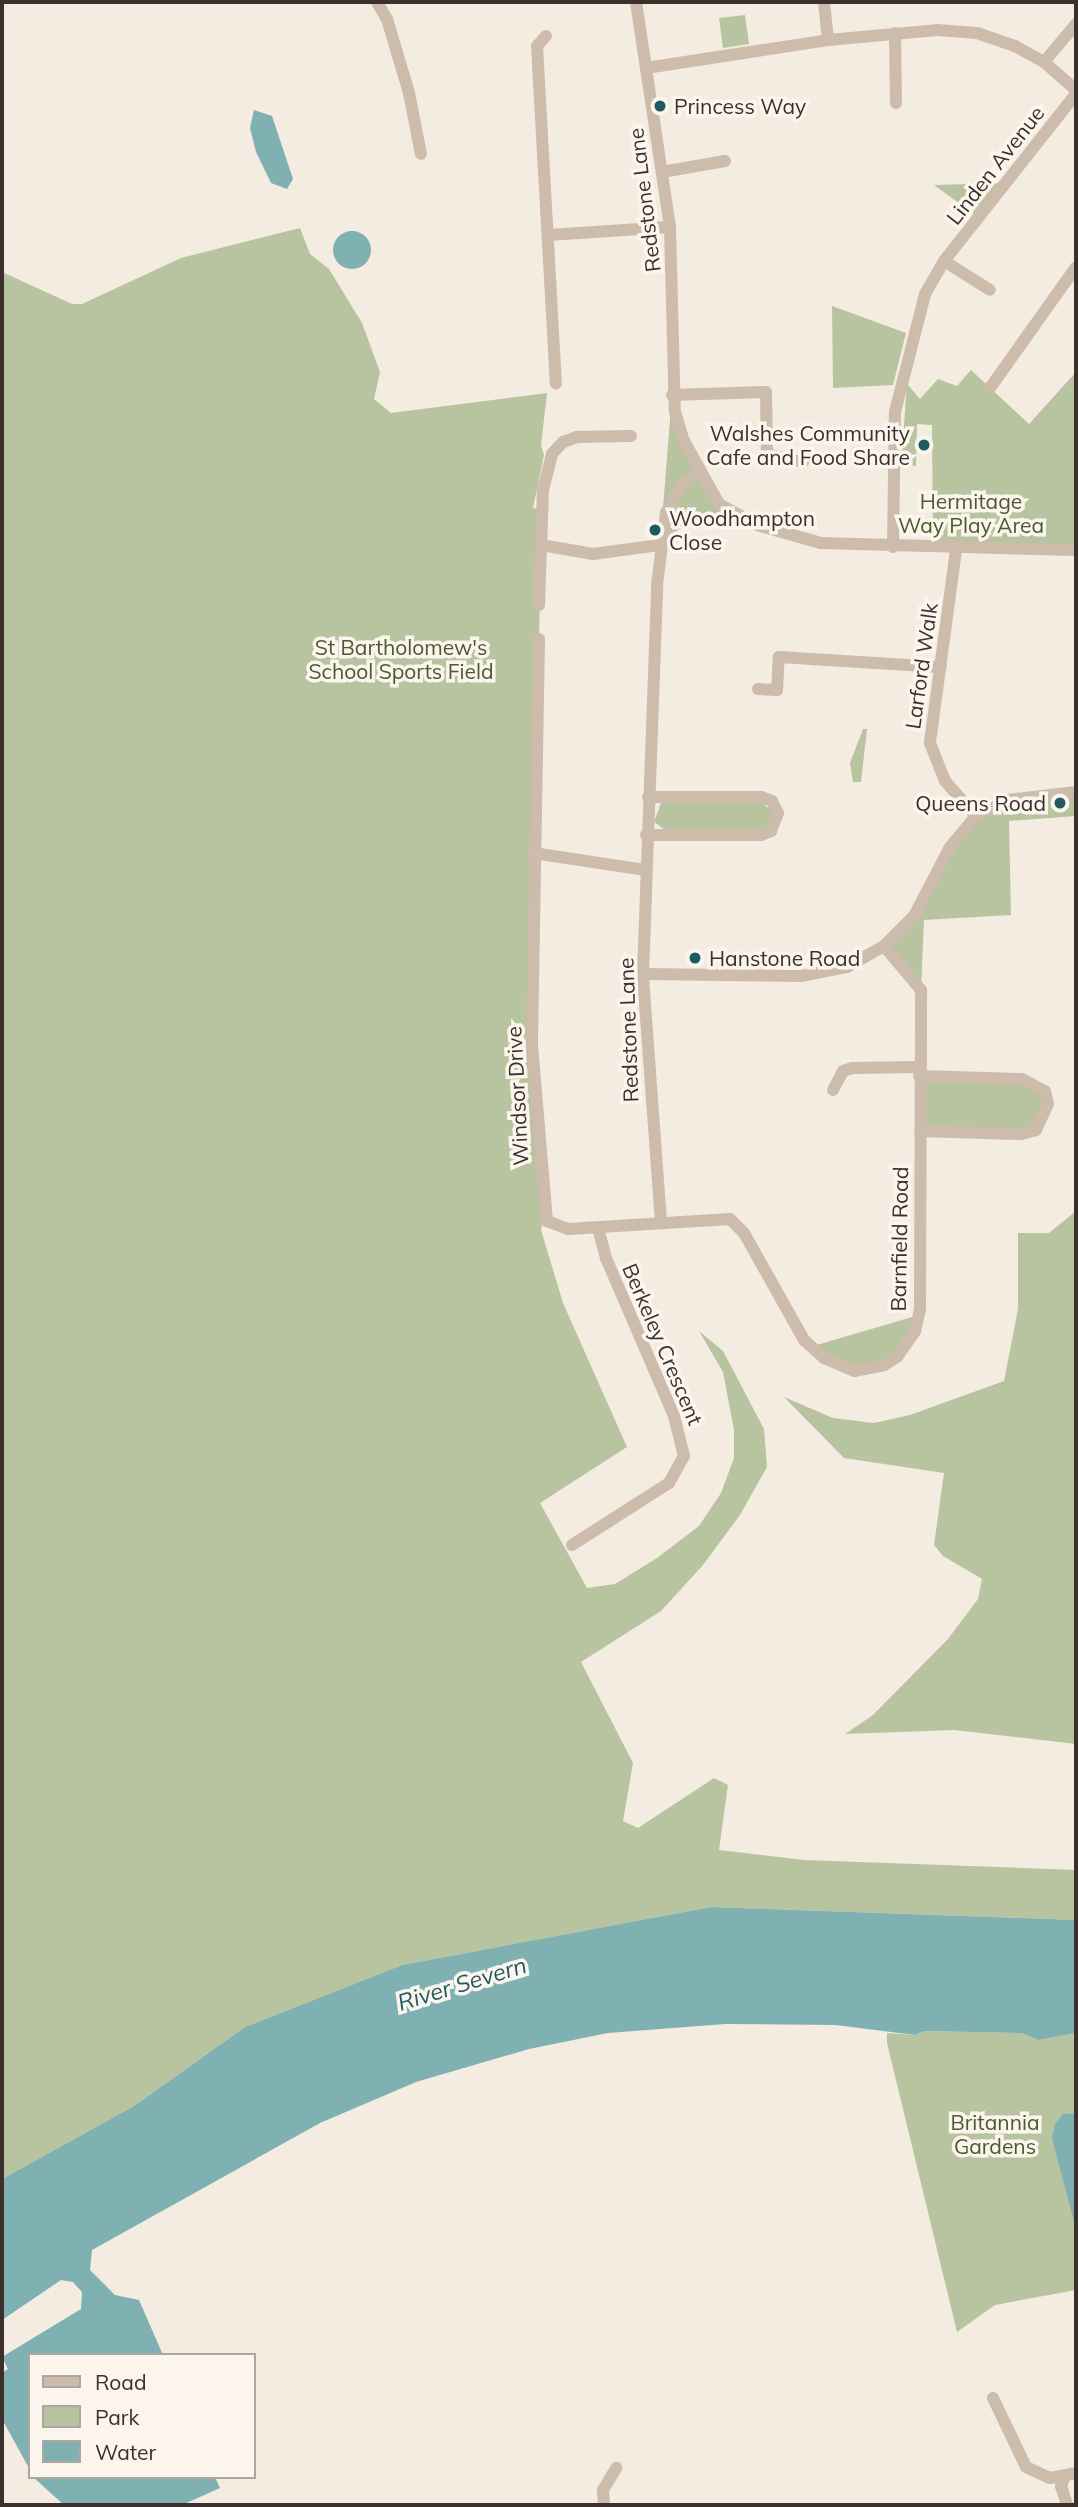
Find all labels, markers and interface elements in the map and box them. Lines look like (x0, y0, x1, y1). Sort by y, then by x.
place label: Princess Way (674, 93, 806, 119)
marker: Princess Way (652, 98, 668, 114)
street label: Linden Avenue (941, 101, 1049, 229)
street label: Redstone Lane (623, 127, 665, 273)
place label: Walshes Community Cafe and Food Share (706, 420, 910, 470)
marker: Walshes Community Cafe and Food Share (916, 437, 932, 453)
park label: Hermitage Way Play Area (898, 488, 1044, 538)
place label: Woodhampton Close (669, 505, 815, 555)
marker: Woodhampton Close (647, 522, 663, 538)
street label: Larford Walk (900, 601, 942, 731)
park label: St Bartholomew's School Sports Field (308, 634, 494, 684)
place label: Queens Road (915, 790, 1046, 816)
marker: Queens Road (1052, 795, 1068, 811)
place label: Hanstone Road (709, 945, 860, 971)
marker: Hanstone Road (687, 950, 703, 966)
street label: Redstone Lane (613, 957, 643, 1103)
street label: Windsor Drive (501, 1026, 533, 1166)
street label: Barnfield Road (885, 1166, 913, 1312)
street label: Berkeley Crescent (618, 1259, 708, 1429)
water label: River Severn (394, 1951, 530, 2017)
park label: Britannia Gardens (950, 2109, 1040, 2159)
legend (28, 2353, 256, 2479)
text: Road (95, 2369, 146, 2395)
text: Park (95, 2404, 139, 2430)
text: Water (95, 2439, 156, 2465)

